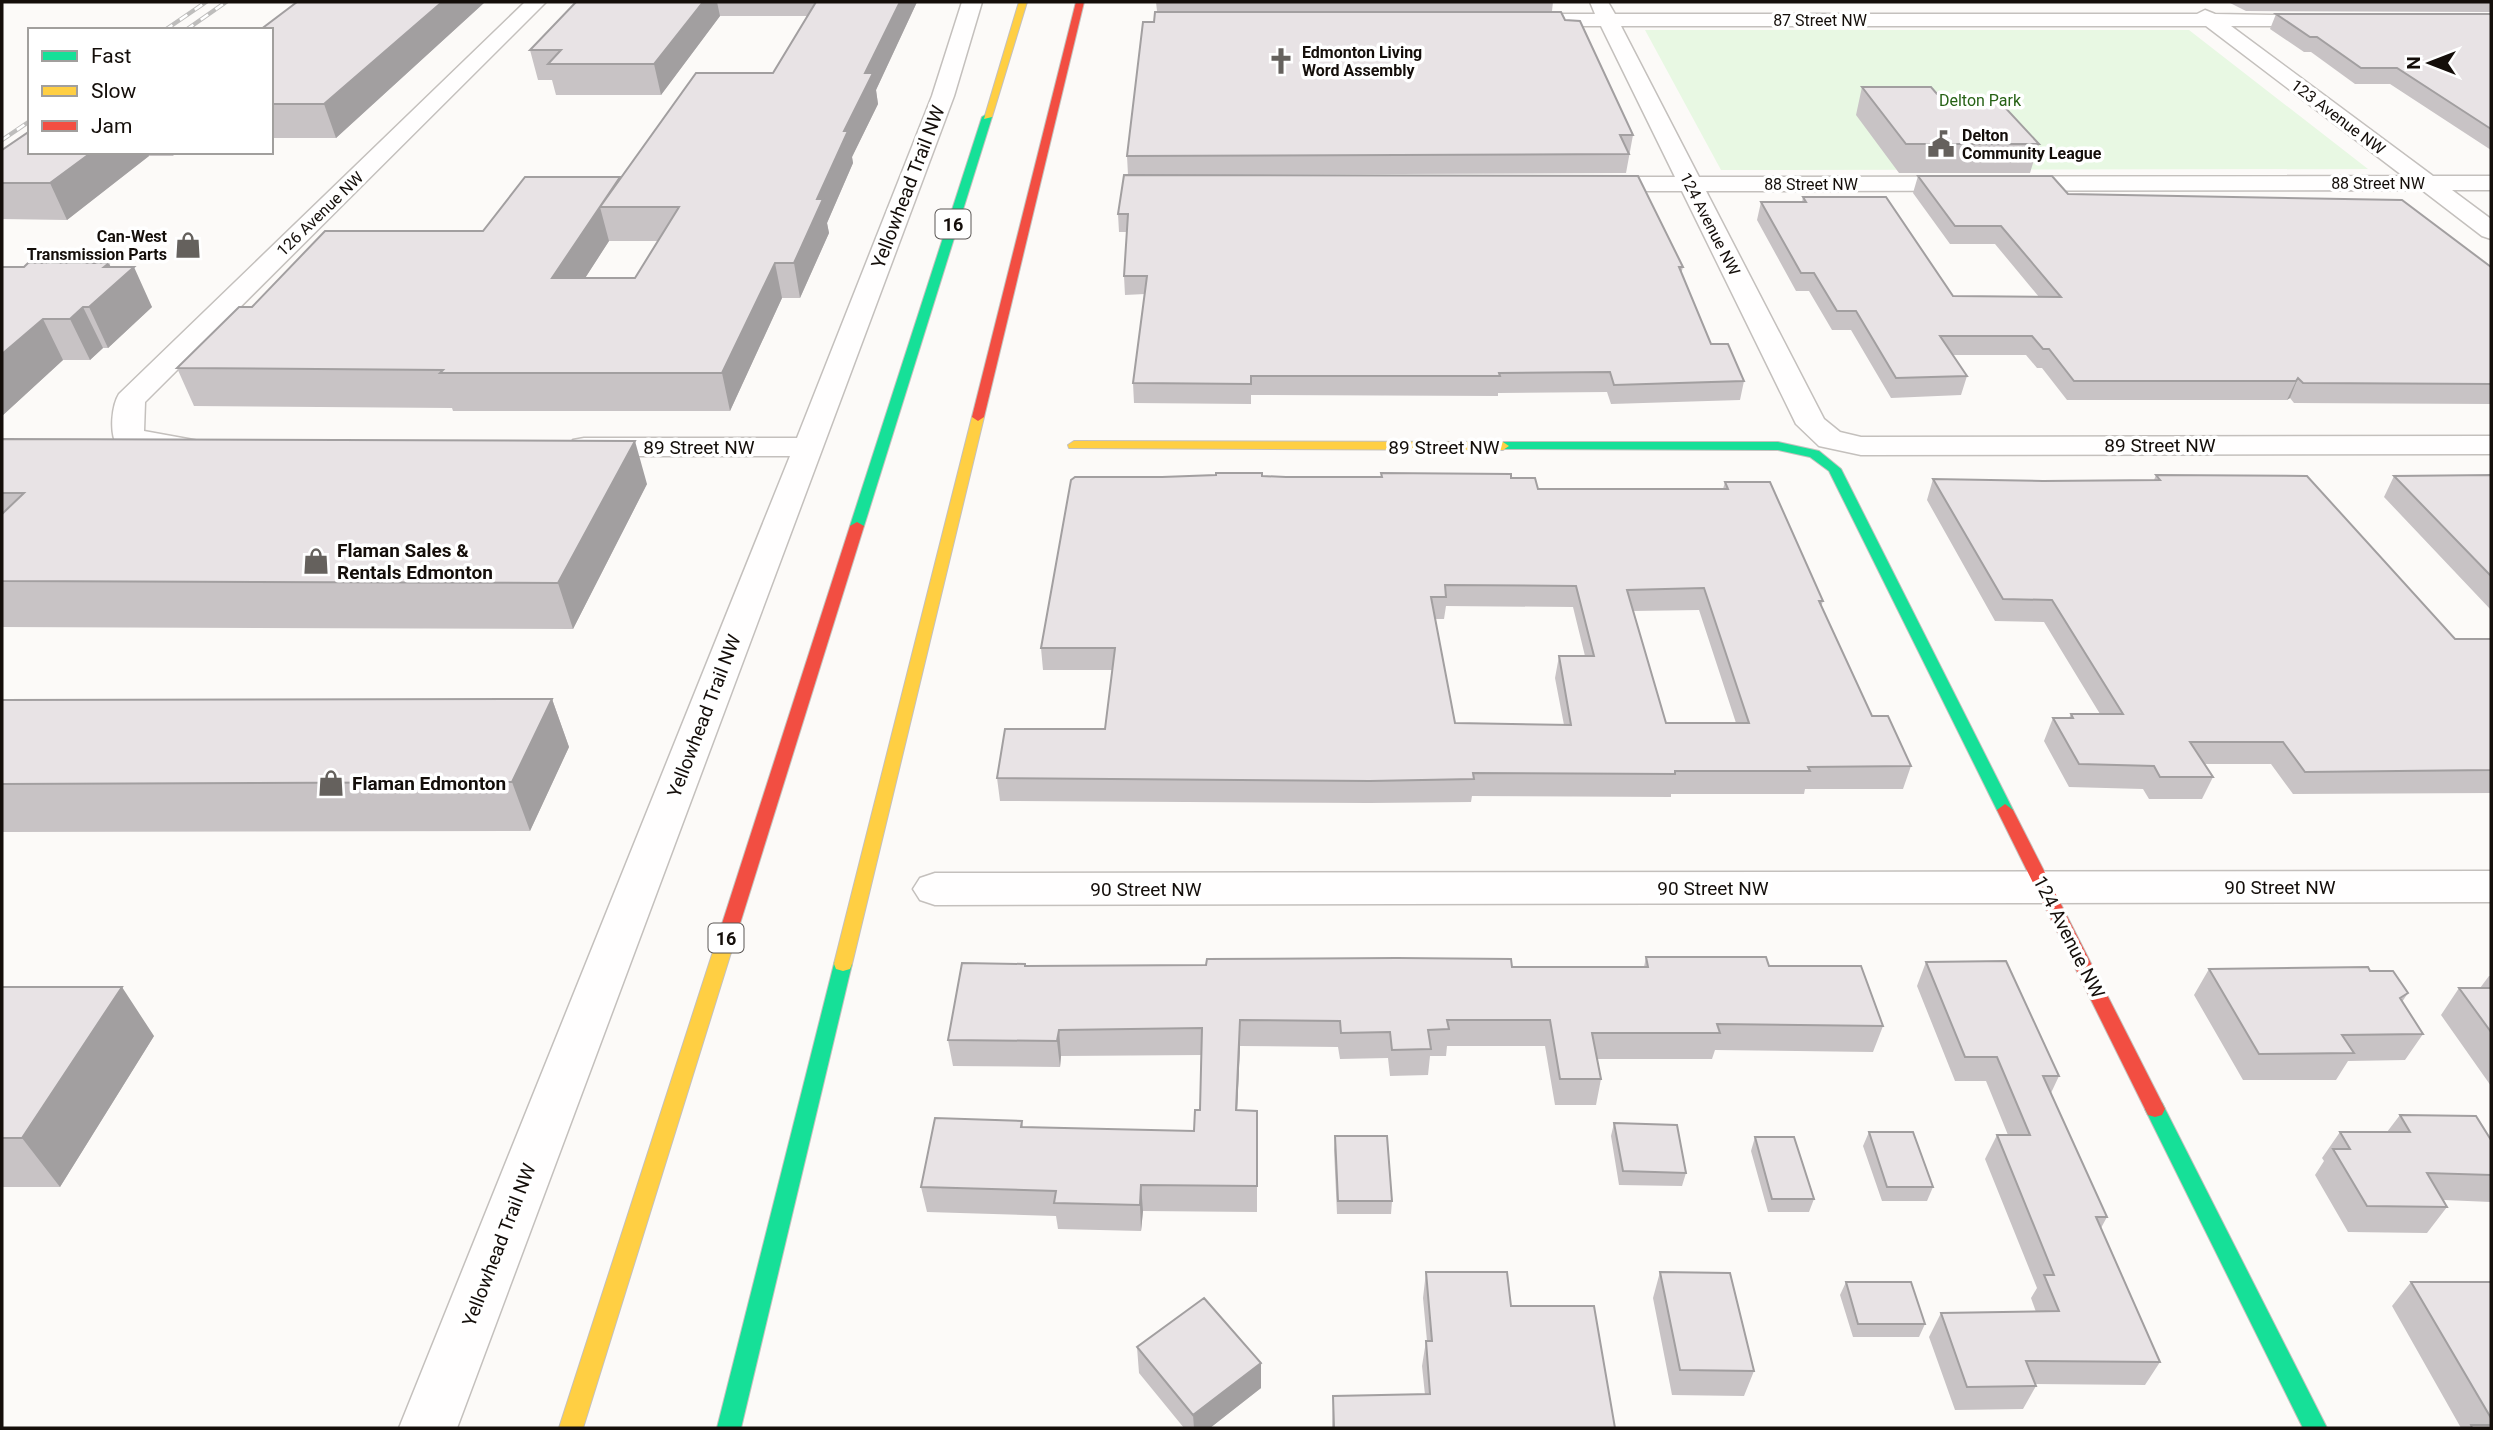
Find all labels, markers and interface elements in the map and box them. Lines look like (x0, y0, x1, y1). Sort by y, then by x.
street label: 87 Street NW (1773, 11, 1867, 30)
legend (28, 28, 273, 154)
north arrow (2395, 28, 2465, 98)
place label: Edmonton Living Word Assembly (1302, 43, 1422, 80)
text: Fast (91, 44, 132, 68)
church icon: Edmonton Living Word Assembly (1266, 46, 1296, 76)
text: N (2402, 56, 2425, 70)
street label: 123 Avenue NW (2287, 75, 2389, 159)
text: Slow (91, 79, 137, 103)
park label: Delton Park (1939, 91, 2022, 110)
street label: Yellowhead Trail NW (866, 102, 950, 272)
text: Jam (91, 114, 132, 138)
place label: Delton Community League (1962, 126, 2102, 163)
public building icon: Delton Community League (1926, 129, 1956, 159)
street label: 126 Avenue NW (273, 168, 367, 260)
street label: 124 Avenue NW (1676, 169, 1744, 279)
street label: 88 Street NW (2331, 174, 2425, 193)
street label: 88 Street NW (1764, 175, 1858, 194)
road number: 16 (936, 210, 970, 238)
place label: Can-West Transmission Parts (27, 227, 168, 264)
shop icon: Can-West Transmission Parts (173, 230, 203, 260)
street label: 89 Street NW (2104, 434, 2216, 457)
street label: 89 Street NW (643, 436, 755, 459)
street label: 89 Street NW (1388, 436, 1500, 459)
place label: Flaman Sales & Rentals Edmonton (337, 539, 493, 584)
shop icon: Flaman Sales & Rentals Edmonton (301, 546, 331, 576)
street label: Yellowhead Trail NW (662, 631, 746, 801)
shop icon: Flaman Edmonton (316, 768, 346, 798)
place label: Flaman Edmonton (352, 772, 506, 795)
street label: 124 Avenue NW (2028, 872, 2110, 1002)
street label: 90 Street NW (2224, 876, 2336, 899)
street label: 90 Street NW (1657, 877, 1769, 900)
street label: 90 Street NW (1090, 878, 1202, 901)
road number: 16 (708, 923, 744, 953)
street label: Yellowhead Trail NW (457, 1160, 541, 1330)

